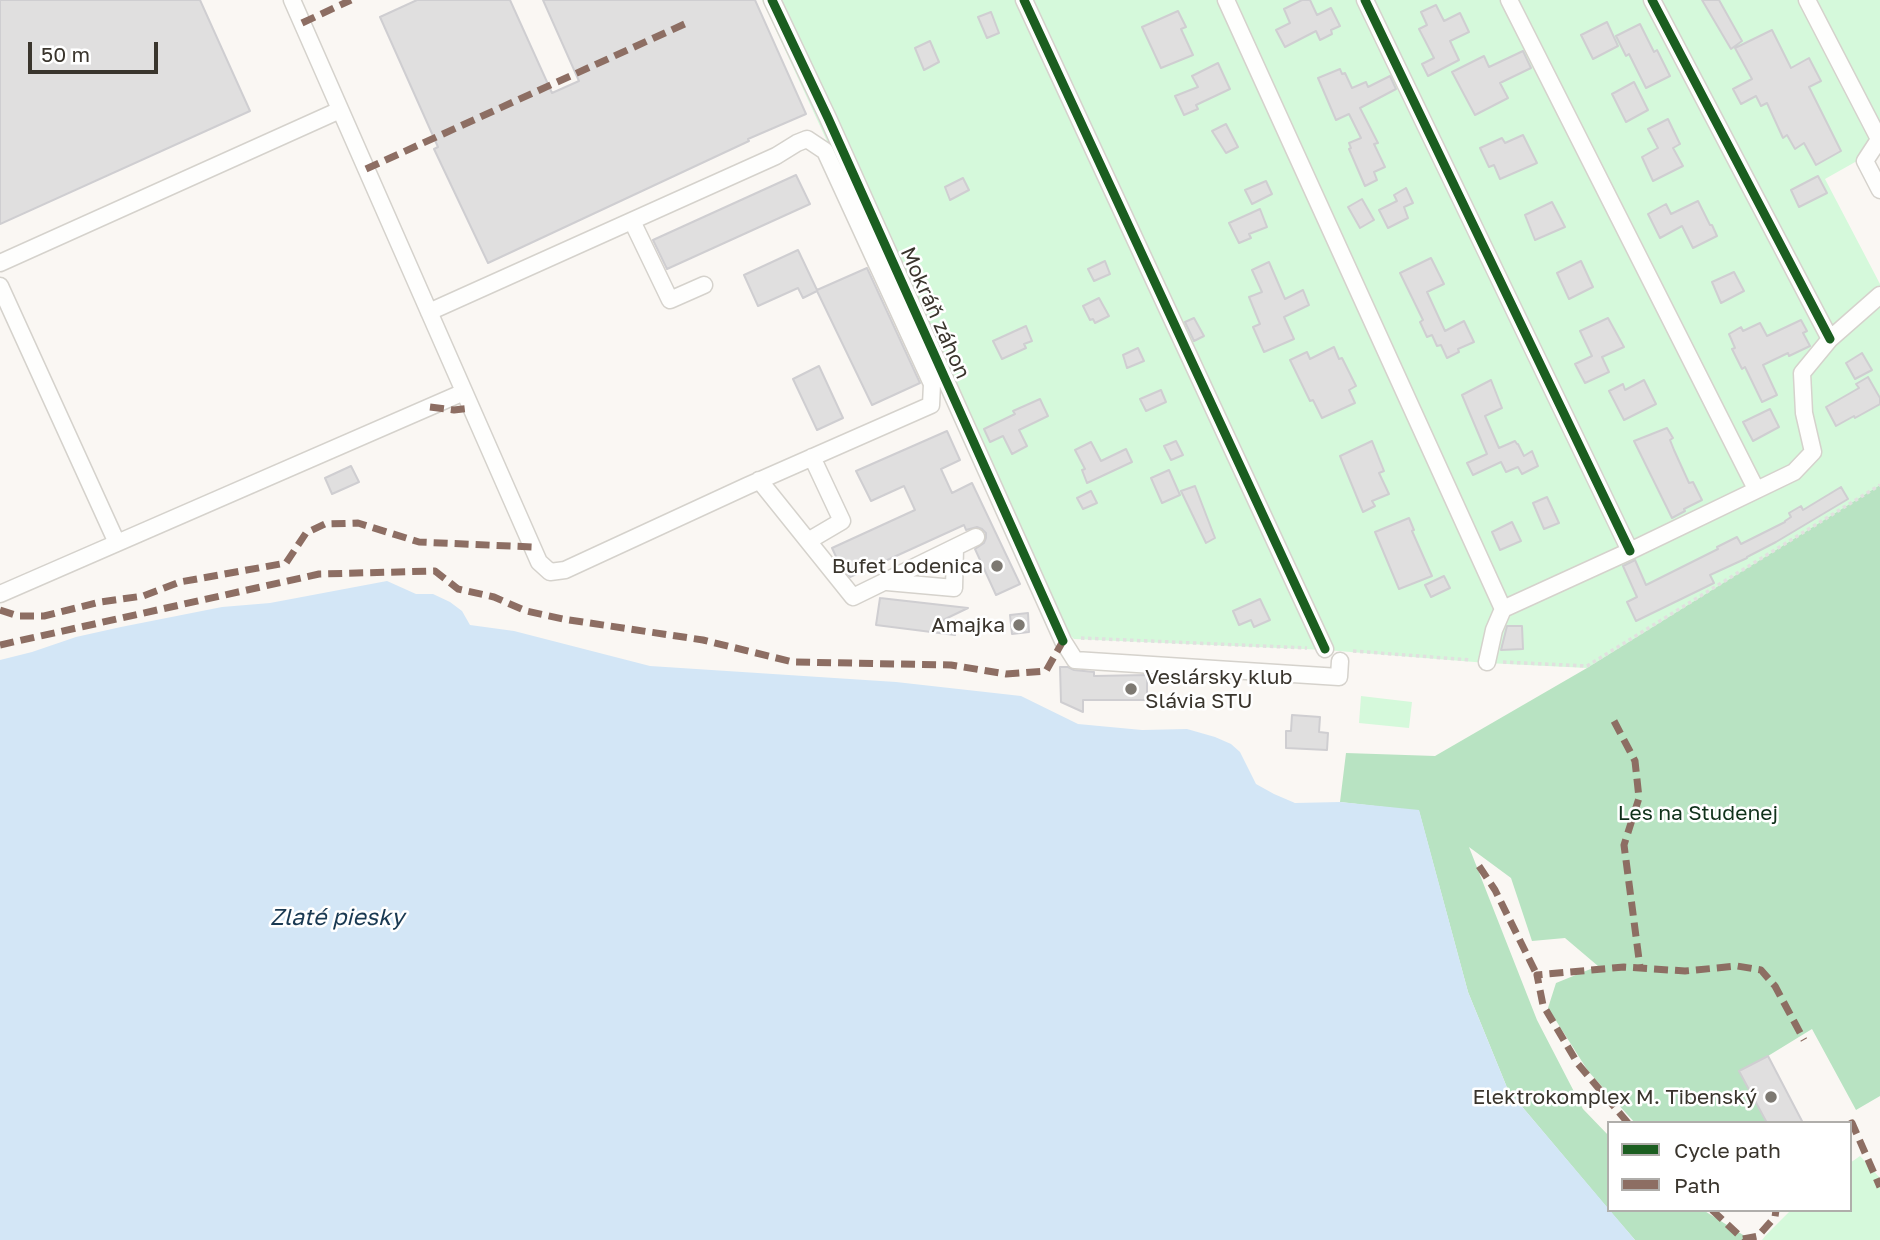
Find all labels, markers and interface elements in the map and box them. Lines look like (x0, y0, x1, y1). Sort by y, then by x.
scale bar (32, 28, 161, 72)
text: 50 m (41, 41, 90, 67)
street label: Mokráň záhon (895, 243, 975, 383)
place label: Bufet Lodenica (832, 553, 983, 579)
marker: Bufet Lodenica (989, 558, 1005, 574)
place label: Amajka (931, 612, 1005, 638)
marker: Amajka (1011, 617, 1027, 633)
place label: Veslársky klub Slávia STU (1145, 664, 1292, 714)
marker: Veslársky klub Slávia STU (1123, 681, 1139, 697)
park label: Les na Studenej (1618, 800, 1778, 826)
water label: Zlaté piesky (270, 904, 404, 932)
place label: Elektrokomplex M. Tibenský (1472, 1084, 1757, 1110)
marker: Elektrokomplex M. Tibenský (1763, 1089, 1779, 1105)
legend (1607, 1121, 1852, 1212)
text: Cycle path (1674, 1137, 1781, 1163)
text: Path (1674, 1172, 1721, 1198)

